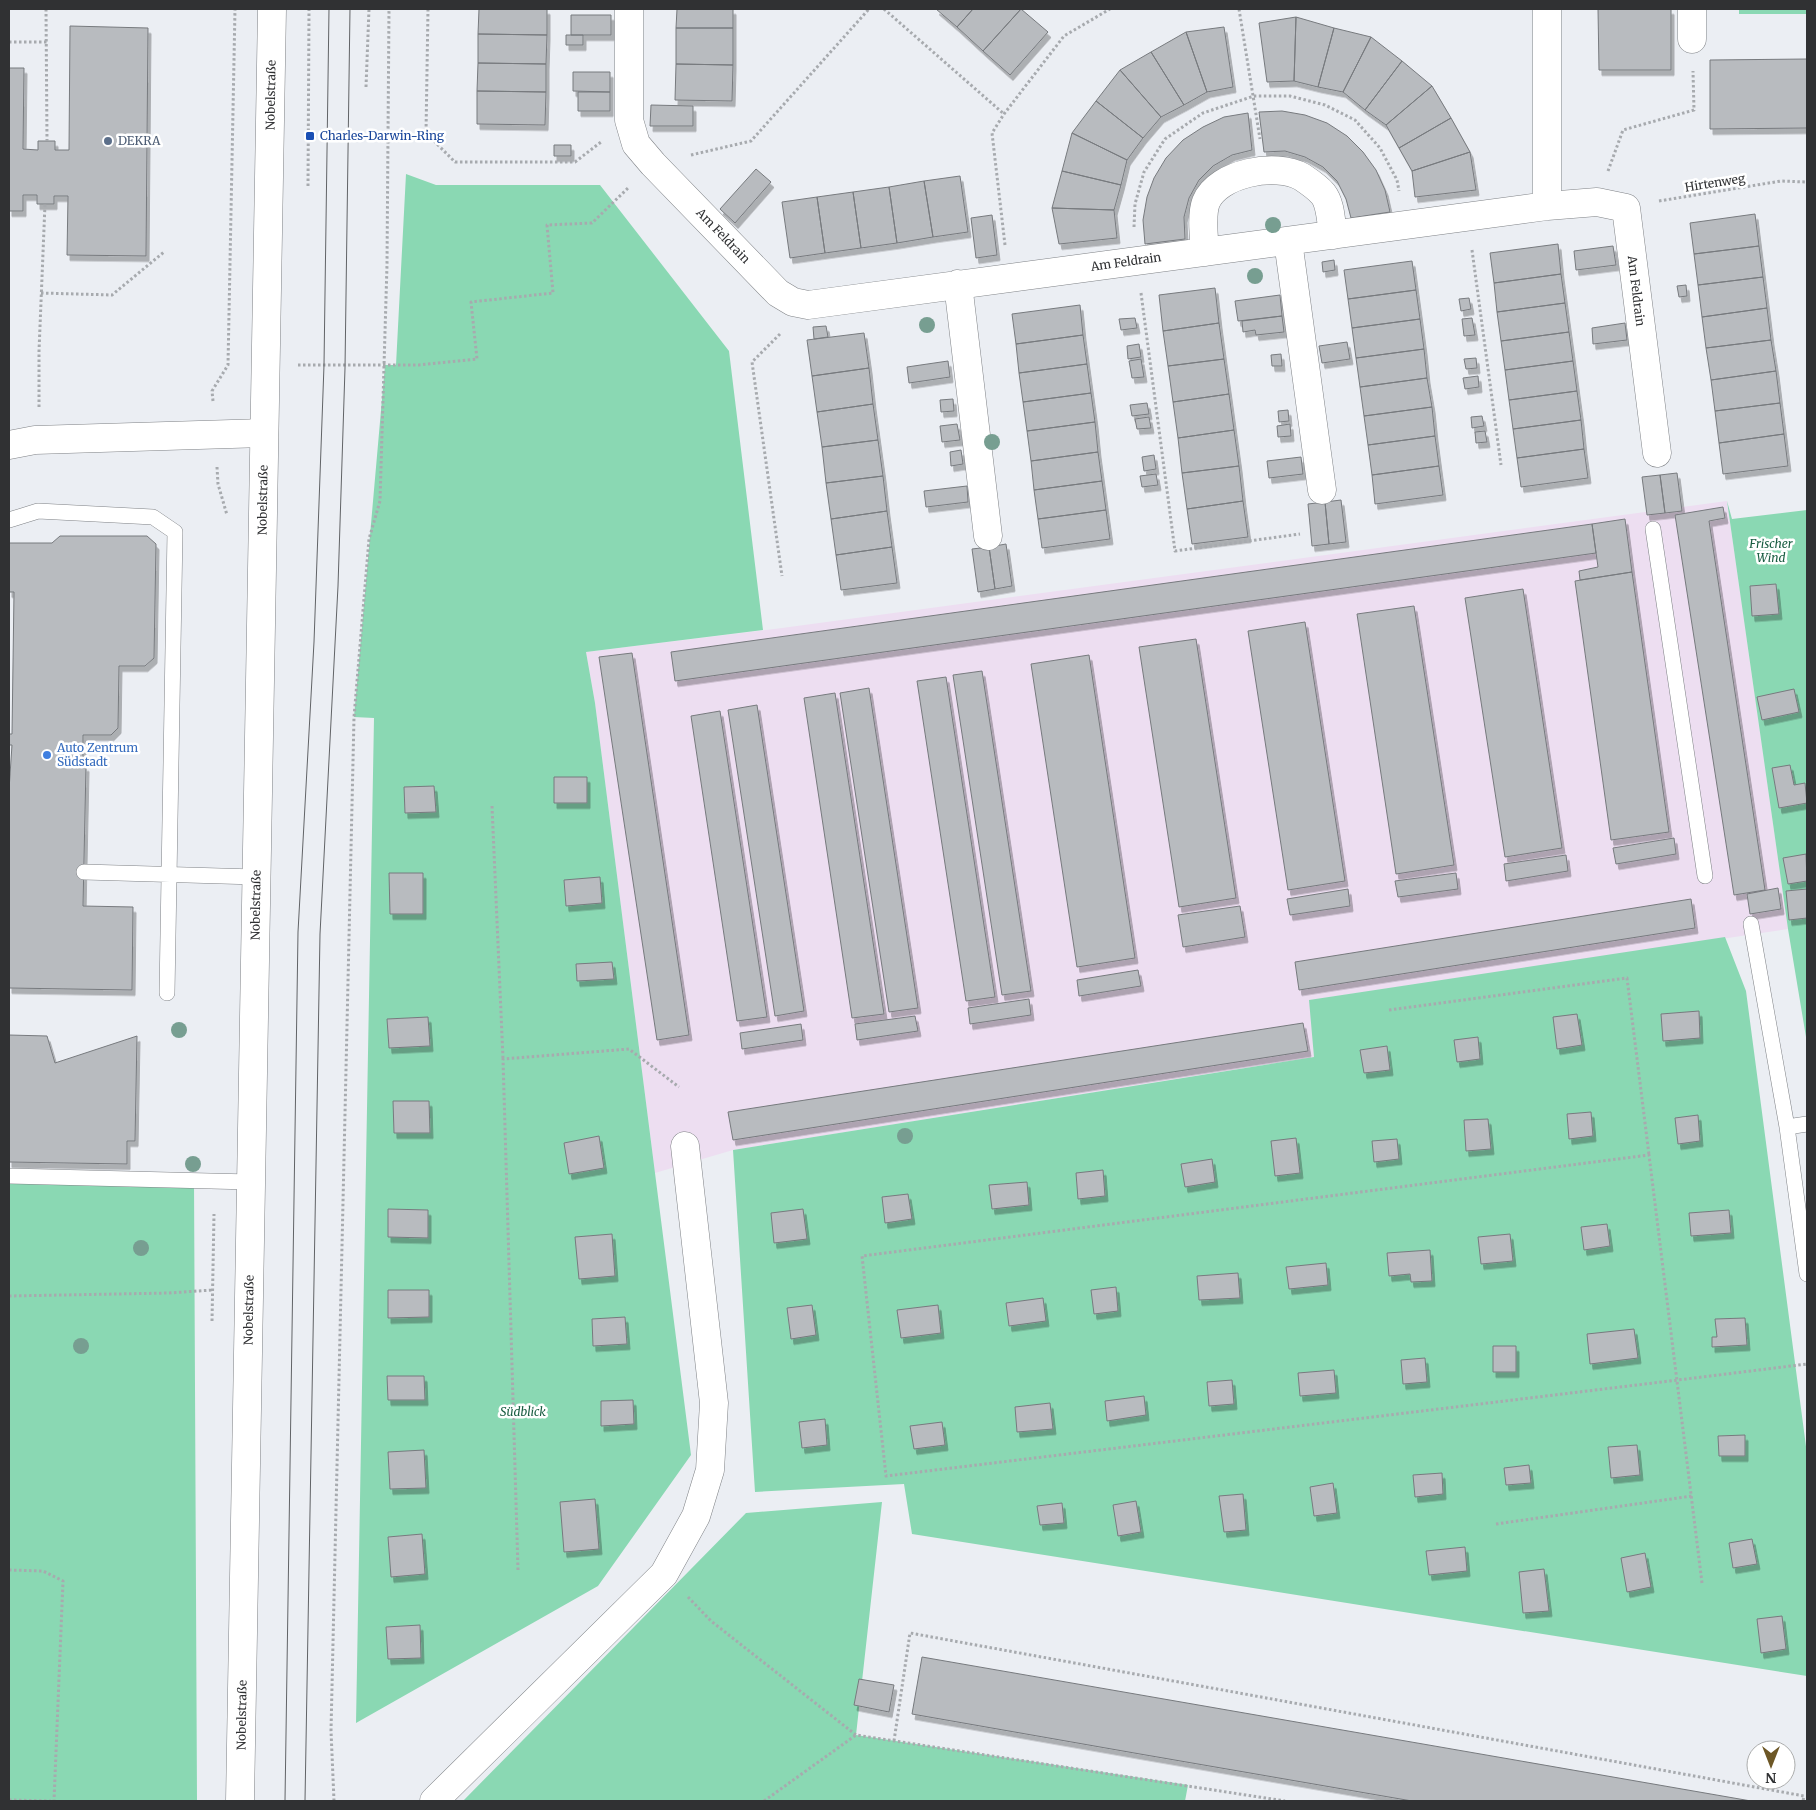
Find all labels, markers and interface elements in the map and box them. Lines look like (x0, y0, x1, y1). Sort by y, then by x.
street label: Nobelstraße (262, 60, 279, 130)
place label: Charles-Darwin-Ring (320, 128, 445, 143)
marker: Charles-Darwin-Ring (304, 130, 316, 142)
place label: DEKRA (118, 133, 161, 148)
marker: DEKRA (102, 135, 114, 147)
street label: Hirtenweg (1684, 170, 1747, 195)
street label: Am Feldrain (693, 204, 753, 266)
street label: Am Feldrain (1089, 249, 1162, 274)
street label: Am Feldrain (1625, 254, 1648, 327)
street label: Nobelstraße (254, 465, 271, 535)
park label: Frischer Wind (1748, 536, 1794, 565)
place label: Auto Zentrum Südstadt (56, 740, 138, 769)
marker: Auto Zentrum Südstadt (41, 749, 53, 761)
street label: Nobelstraße (247, 870, 264, 940)
street label: Nobelstraße (240, 1275, 257, 1345)
park label: Südblick (500, 1404, 546, 1419)
street label: Nobelstraße (233, 1680, 250, 1750)
north arrow (1746, 1740, 1796, 1790)
text: N (1765, 1769, 1777, 1787)

